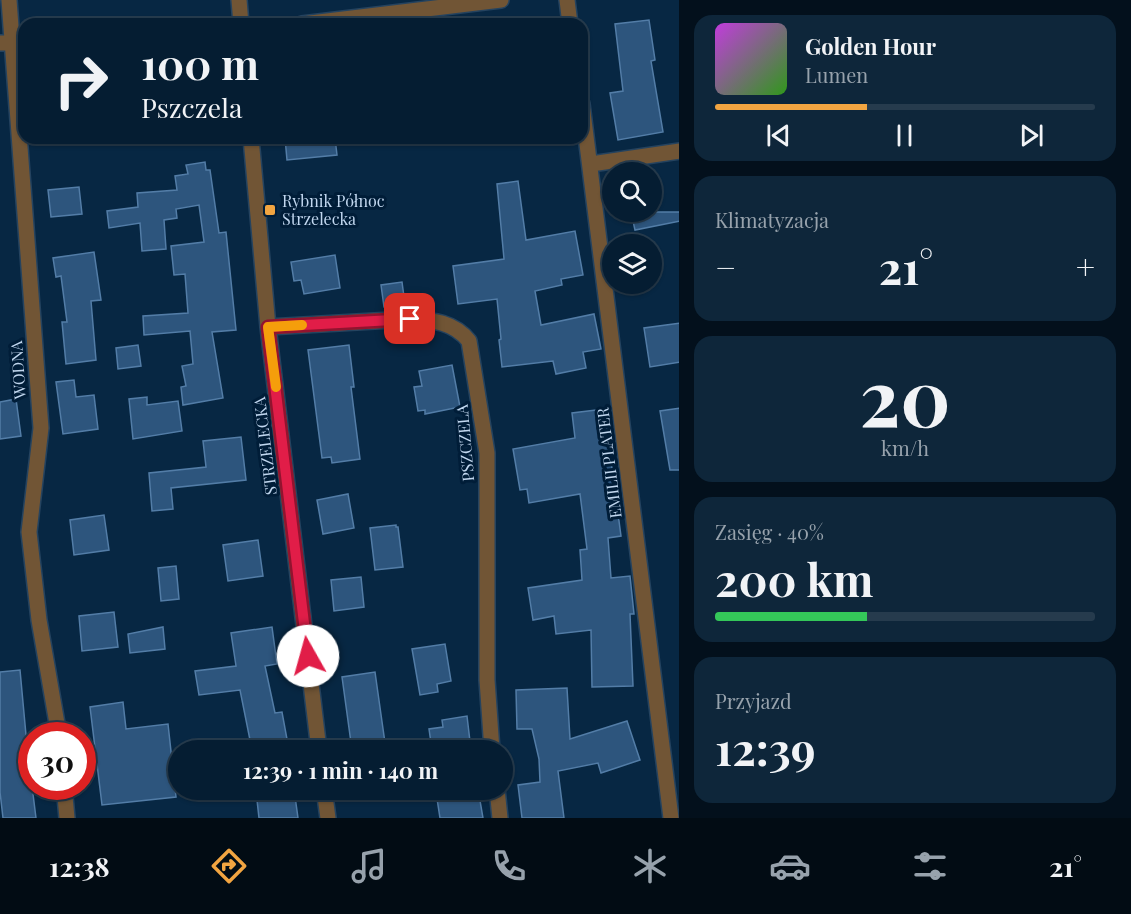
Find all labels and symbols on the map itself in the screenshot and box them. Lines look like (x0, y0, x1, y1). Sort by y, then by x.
place label: Rybnik Północ Strzelecka (282, 190, 385, 229)
marker: Rybnik Północ Strzelecka (263, 203, 277, 217)
pin (384, 293, 435, 344)
street label: WODNA (5, 339, 30, 401)
street label: STRZELECKA (248, 395, 281, 496)
street label: PSZCZELA (451, 403, 478, 482)
street label: EMILII PLATER (591, 406, 626, 520)
position arrow (276, 624, 340, 688)
speed limit sign: 30 (18, 722, 96, 800)

